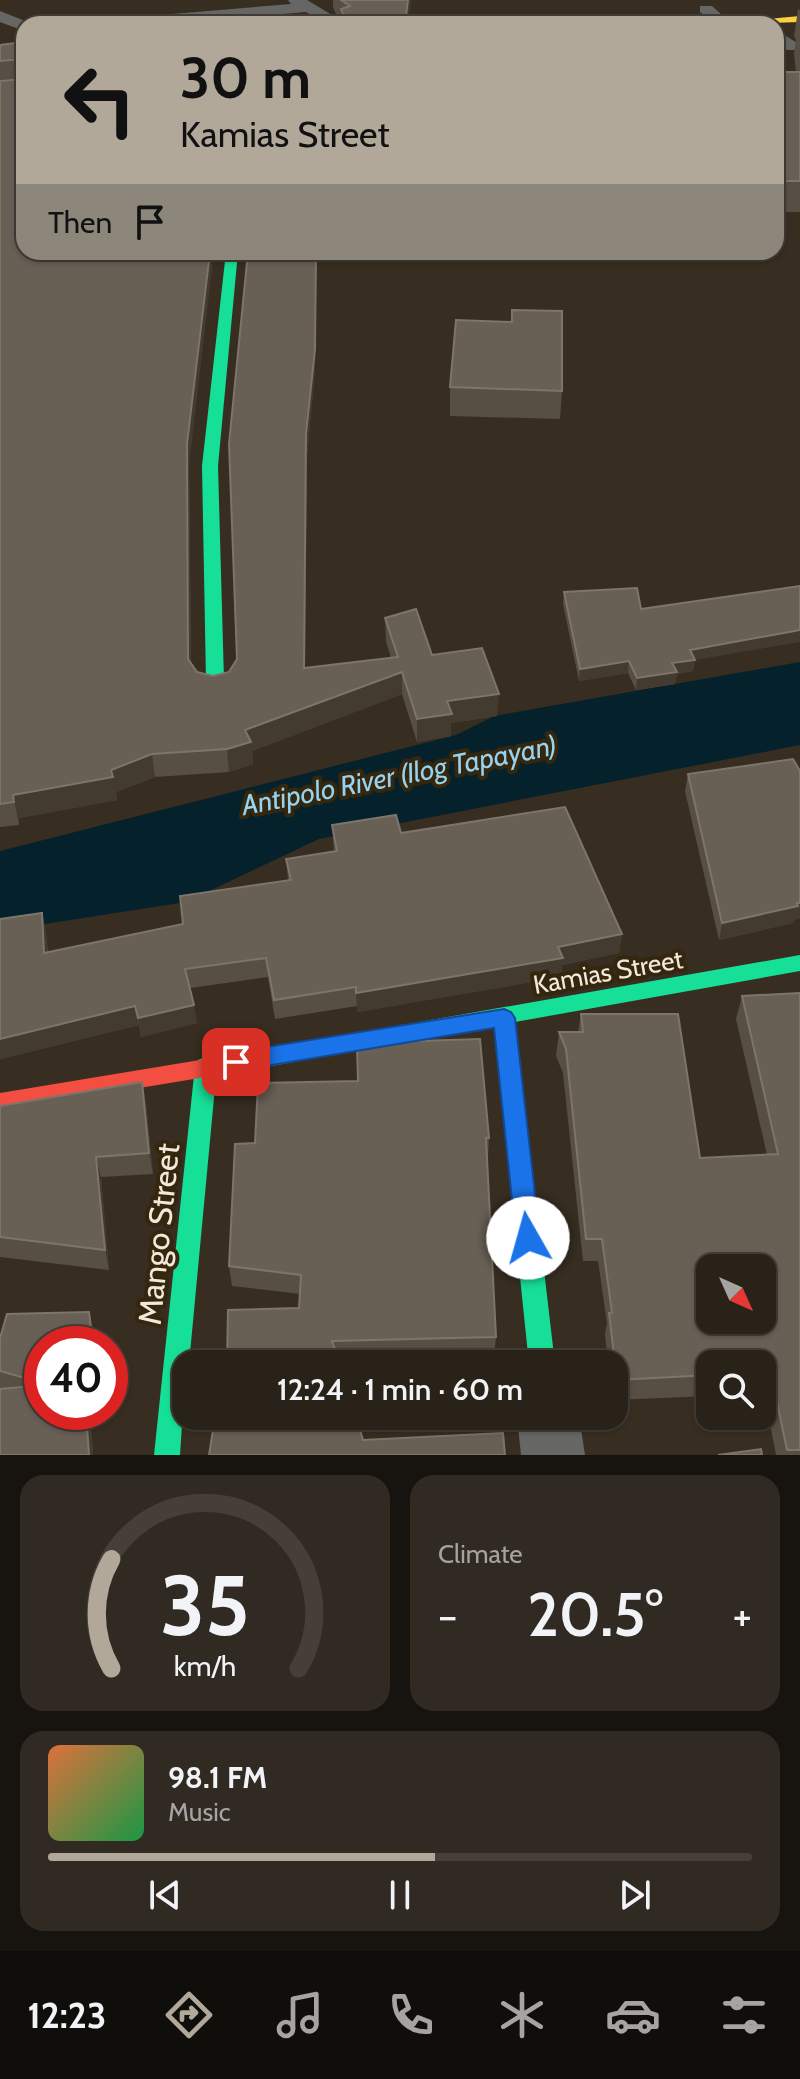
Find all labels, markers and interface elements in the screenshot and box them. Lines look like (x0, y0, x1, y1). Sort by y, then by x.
text: 30 m (180, 44, 311, 112)
icon: left (48, 48, 152, 152)
text: Kamias Street (180, 112, 390, 156)
icon: arrive (128, 200, 172, 244)
text: Then (48, 204, 112, 241)
water label: Antipolo River (Ilog Tapayan) (237, 728, 559, 823)
street label: Kamias Street (531, 943, 686, 1001)
pin (202, 1028, 270, 1096)
icon: arrive (214, 1040, 258, 1084)
street label: Mango Street (130, 1141, 187, 1327)
position arrow (486, 1196, 570, 1280)
north arrow (696, 1254, 776, 1334)
map controls (696, 1254, 776, 1430)
speed limit sign: 40 (24, 1326, 128, 1430)
button: search (696, 1350, 776, 1430)
text: 12:24 · 1 min · 60 m (277, 1371, 523, 1408)
text: Climate (438, 1538, 523, 1570)
text: 35 (160, 1555, 250, 1656)
text: 20.5° (527, 1578, 663, 1651)
text: − (438, 1589, 457, 1642)
text: + (733, 1589, 752, 1642)
text: km/h (174, 1648, 236, 1683)
text: 98.1 FM (168, 1759, 267, 1796)
text: Music (168, 1796, 231, 1828)
icon: previous (143, 1873, 187, 1917)
icon: pause (378, 1873, 422, 1917)
icon: next (613, 1873, 657, 1917)
icon: directions (161, 1987, 217, 2043)
icon: music (272, 1987, 328, 2043)
icon: phone (383, 1987, 439, 2043)
icon: climate (494, 1987, 550, 2043)
icon: car (605, 1987, 661, 2043)
icon: filters (716, 1987, 772, 2043)
text: 12:23 (28, 1993, 106, 2037)

